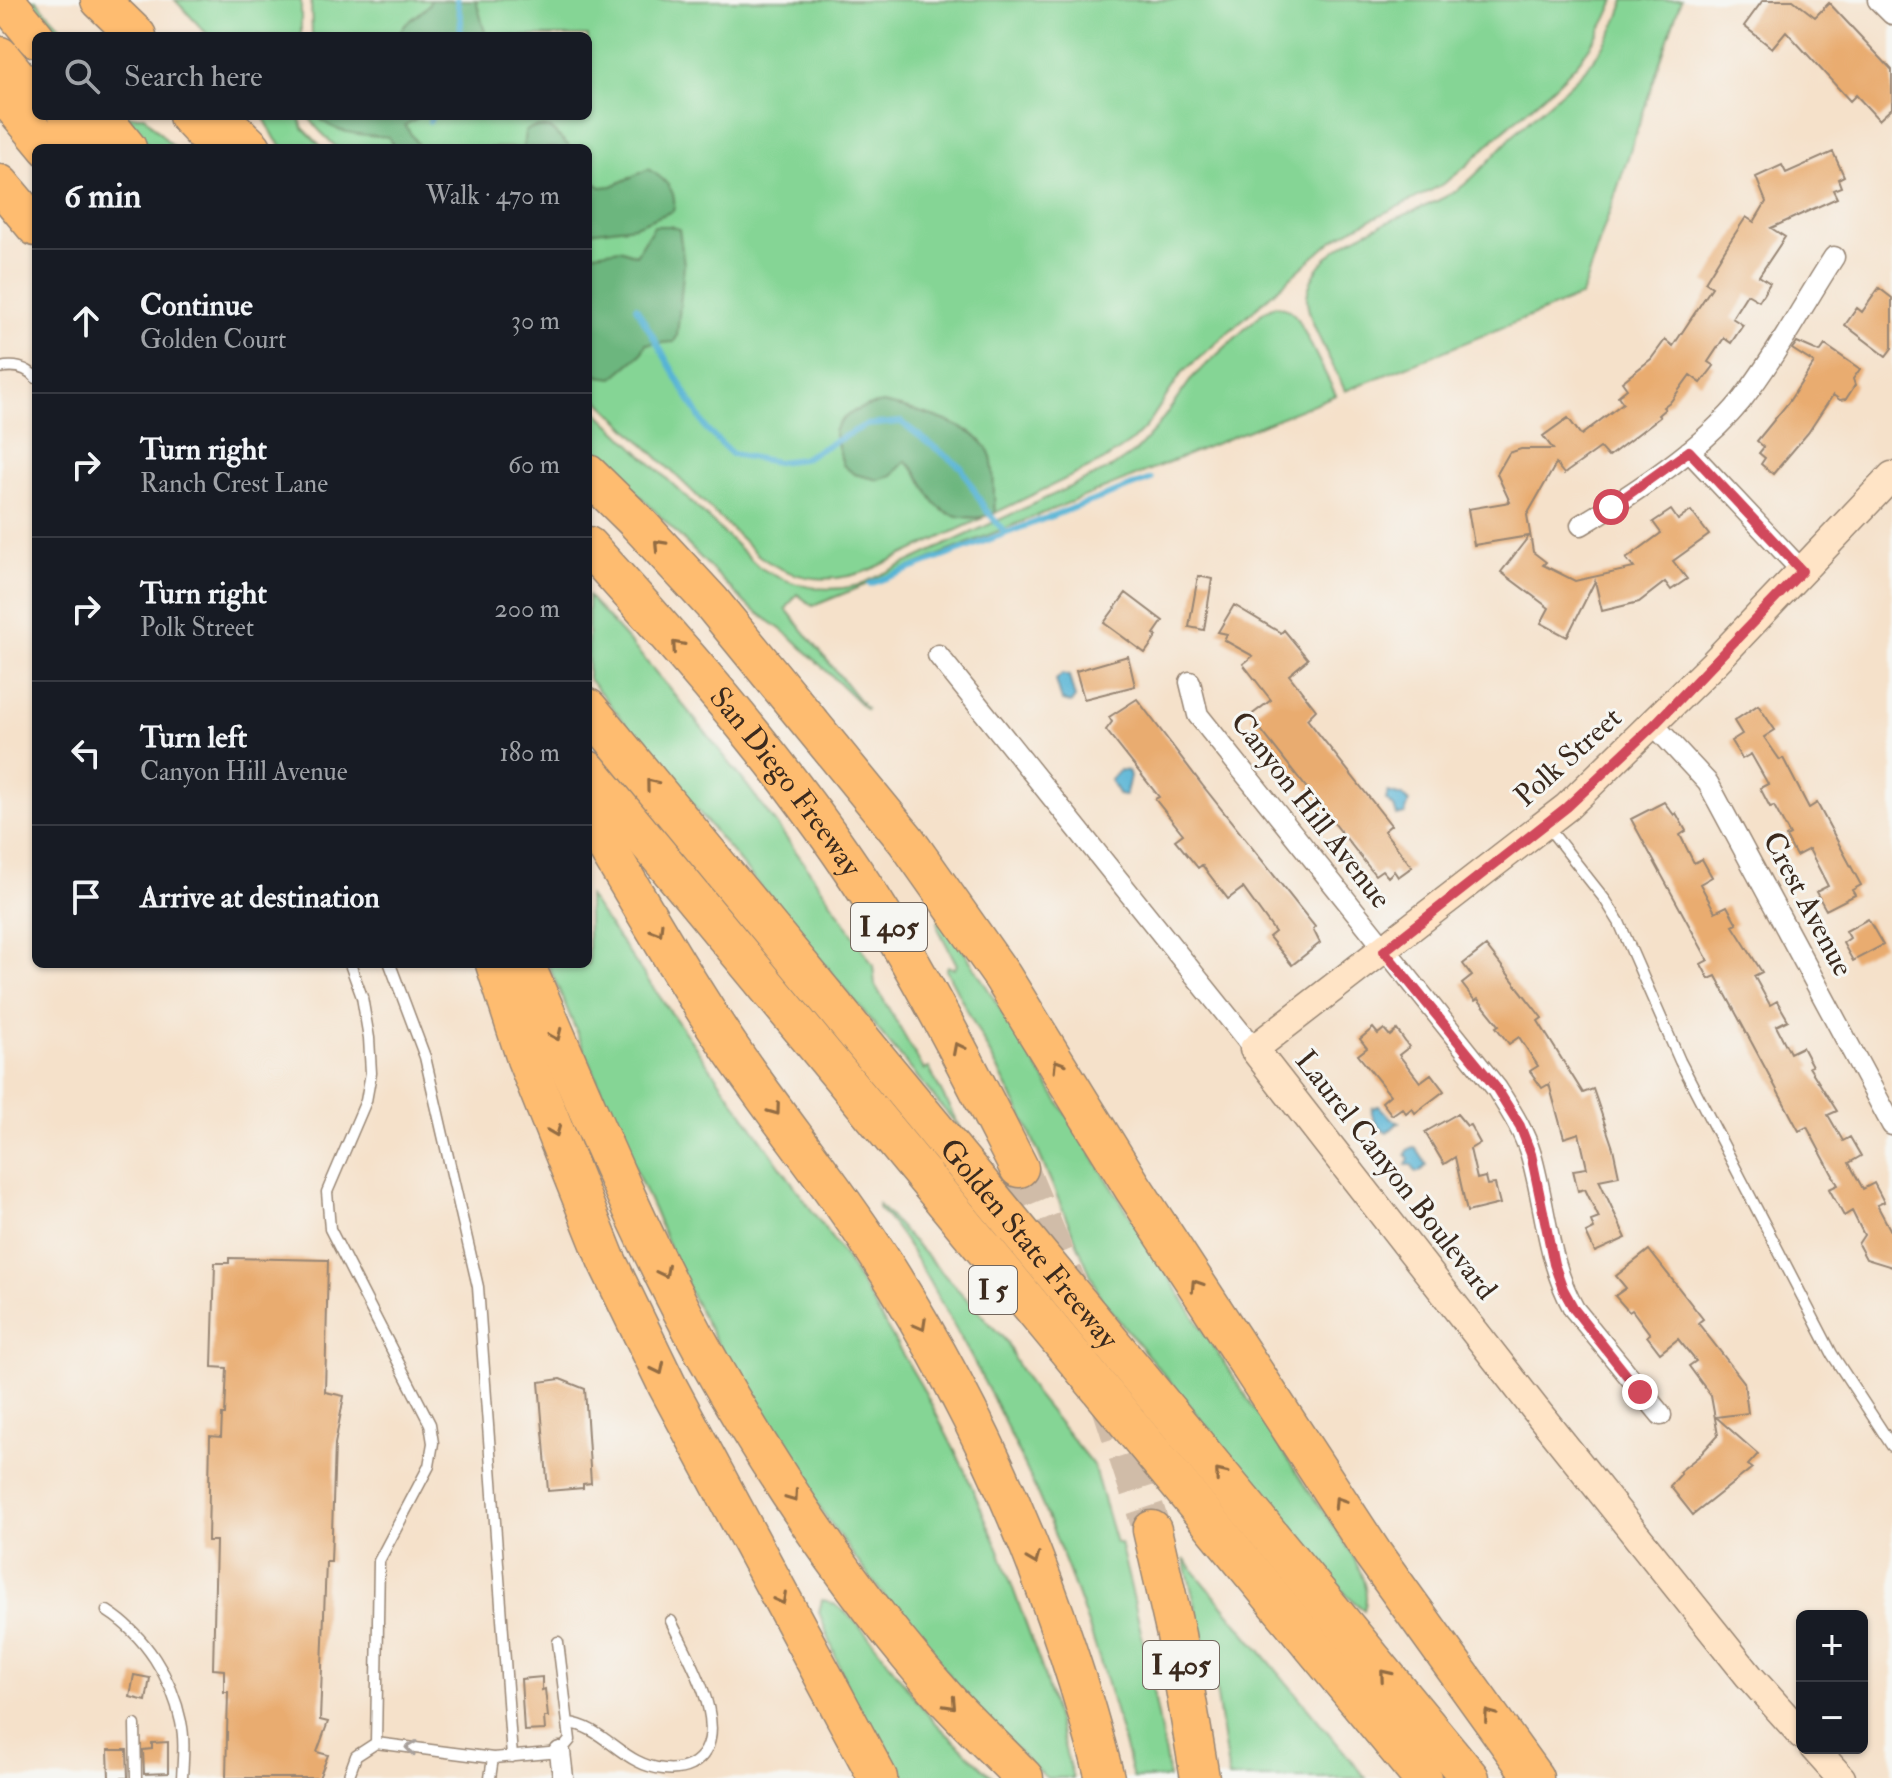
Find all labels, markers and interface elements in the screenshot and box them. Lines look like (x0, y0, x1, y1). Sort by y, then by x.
search box (32, 32, 592, 120)
icon: search (60, 54, 104, 98)
text: Search here (124, 58, 263, 95)
text: 6 min (64, 175, 141, 218)
text: Walk · 470 m (426, 180, 560, 212)
text: Continue (140, 287, 253, 324)
icon: ahead (64, 299, 108, 343)
text: 30 m (511, 305, 560, 337)
text: Golden Court (140, 324, 286, 356)
text: Turn right (140, 431, 267, 468)
icon: right (64, 443, 108, 487)
text: 60 m (508, 449, 560, 481)
text: Ranch Crest Lane (140, 468, 328, 500)
route start (1593, 489, 1629, 525)
one-way arrow (654, 540, 668, 555)
text: Turn right (140, 575, 267, 612)
icon: right (64, 587, 108, 631)
text: 200 m (495, 593, 560, 625)
text: Polk Street (140, 612, 254, 644)
one-way arrow (672, 641, 687, 656)
street label: San Diego Freeway (702, 679, 871, 884)
street label: Polk Street (1507, 699, 1630, 815)
street label: Canyon Hill Avenue (1223, 704, 1399, 916)
text: Turn left (140, 719, 247, 756)
icon: left (64, 731, 108, 775)
text: 180 m (500, 737, 560, 769)
text: Canyon Hill Avenue (140, 756, 348, 788)
one-way arrow (646, 778, 660, 793)
street label: Crest Avenue (1754, 825, 1862, 983)
icon: arrive (64, 875, 108, 919)
text: Arrive at destination (140, 879, 380, 916)
road number: I 405 (851, 903, 927, 951)
one-way arrow (648, 921, 663, 936)
one-way arrow (547, 1027, 563, 1042)
one-way arrow (953, 1042, 968, 1057)
street label: Laurel Canyon Boulevard (1287, 1043, 1505, 1307)
one-way arrow (1052, 1059, 1067, 1073)
one-way arrow (765, 1102, 780, 1116)
one-way arrow (545, 1123, 562, 1137)
street label: Golden State Freeway (932, 1131, 1127, 1357)
one-way arrow (654, 1263, 670, 1278)
road number: I 5 (969, 1266, 1017, 1314)
one-way arrow (1191, 1279, 1206, 1293)
one-way arrow (911, 1316, 927, 1331)
one-way arrow (649, 1361, 665, 1376)
route end (1622, 1374, 1658, 1410)
one-way arrow (1215, 1469, 1230, 1483)
one-way arrow (783, 1489, 798, 1503)
one-way arrow (1334, 1496, 1349, 1511)
one-way arrow (1024, 1551, 1041, 1565)
one-way arrow (772, 1591, 787, 1605)
map controls (1796, 1610, 1868, 1754)
button: + (1796, 1610, 1868, 1682)
road number: I 405 (1143, 1641, 1219, 1689)
one-way arrow (1380, 1669, 1395, 1684)
button: − (1796, 1682, 1868, 1754)
one-way arrow (942, 1694, 956, 1709)
one-way arrow (1484, 1709, 1498, 1723)
one-way arrow (405, 1740, 418, 1757)

